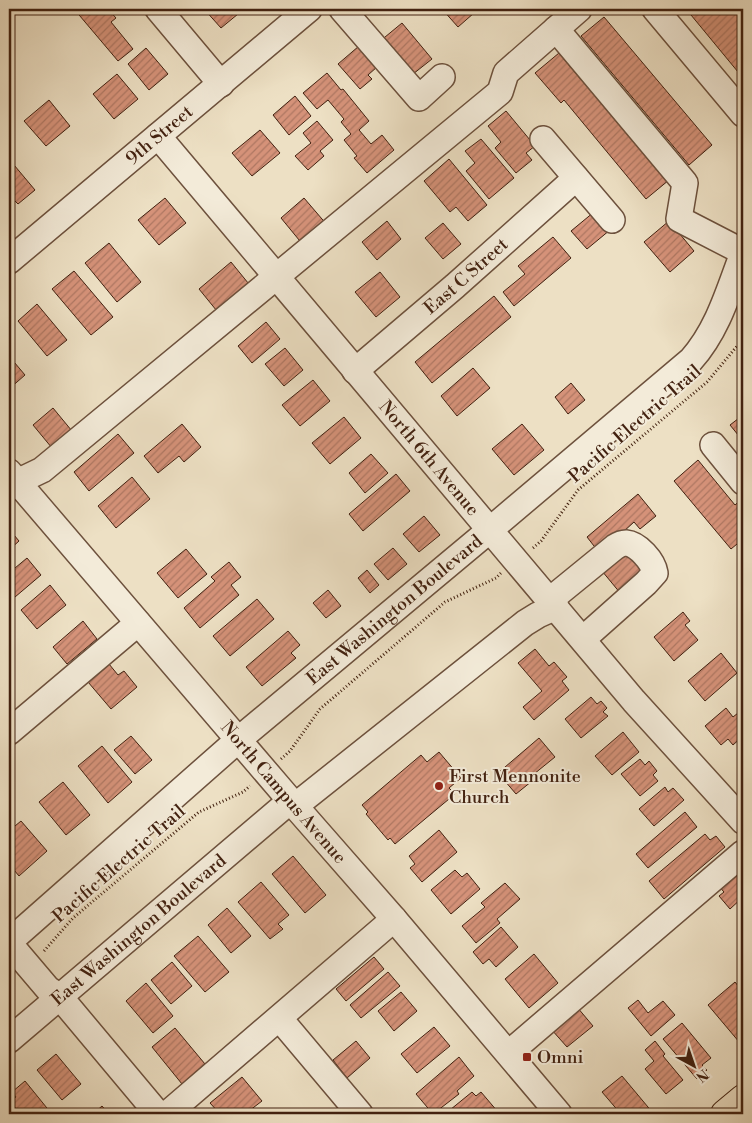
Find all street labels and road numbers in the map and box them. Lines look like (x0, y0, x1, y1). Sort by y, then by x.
street label: 9th Street (121, 100, 198, 170)
street label: East C Street (419, 232, 513, 319)
street label: Pacific Electric Trail (564, 360, 707, 488)
street label: North 6th Avenue (374, 396, 484, 520)
street label: East Washington Boulevard (302, 529, 488, 690)
street label: North Campus Avenue (216, 716, 352, 868)
street label: Pacific Electric Trail (48, 800, 191, 928)
street label: East Washington Boulevard (46, 848, 231, 1011)

